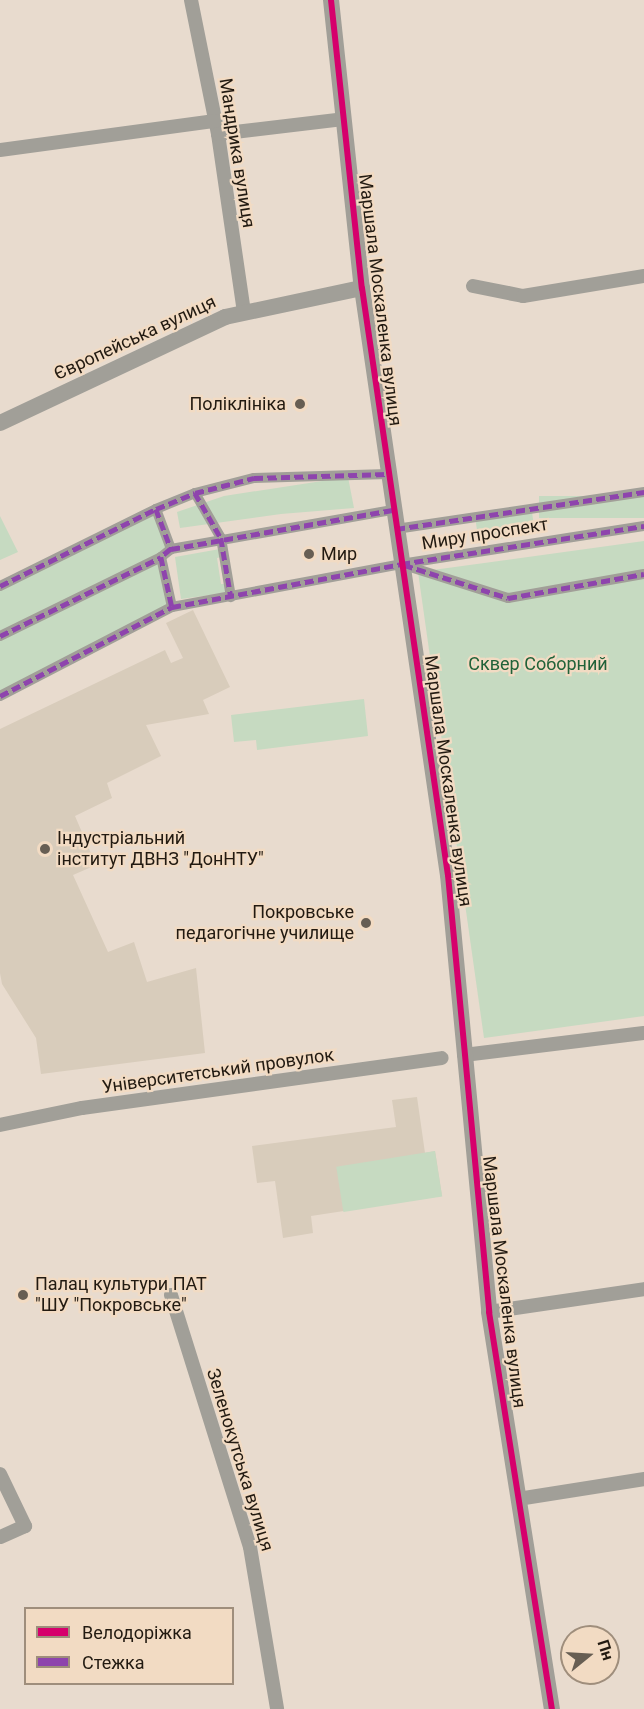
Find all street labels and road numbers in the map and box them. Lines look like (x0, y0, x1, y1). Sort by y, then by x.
street label: Мандрика вулиця (215, 77, 259, 229)
street label: Маршала Москаленка вулиця (354, 173, 406, 427)
street label: Європейська вулиця (51, 291, 219, 385)
street label: Миру проспект (420, 513, 550, 555)
street label: Маршала Москаленка вулиця (420, 654, 476, 908)
street label: Університетський провулок (101, 1044, 335, 1098)
street label: Маршала Москаленка вулиця (478, 1155, 530, 1409)
street label: Зеленокутська вулиця (202, 1366, 278, 1554)

